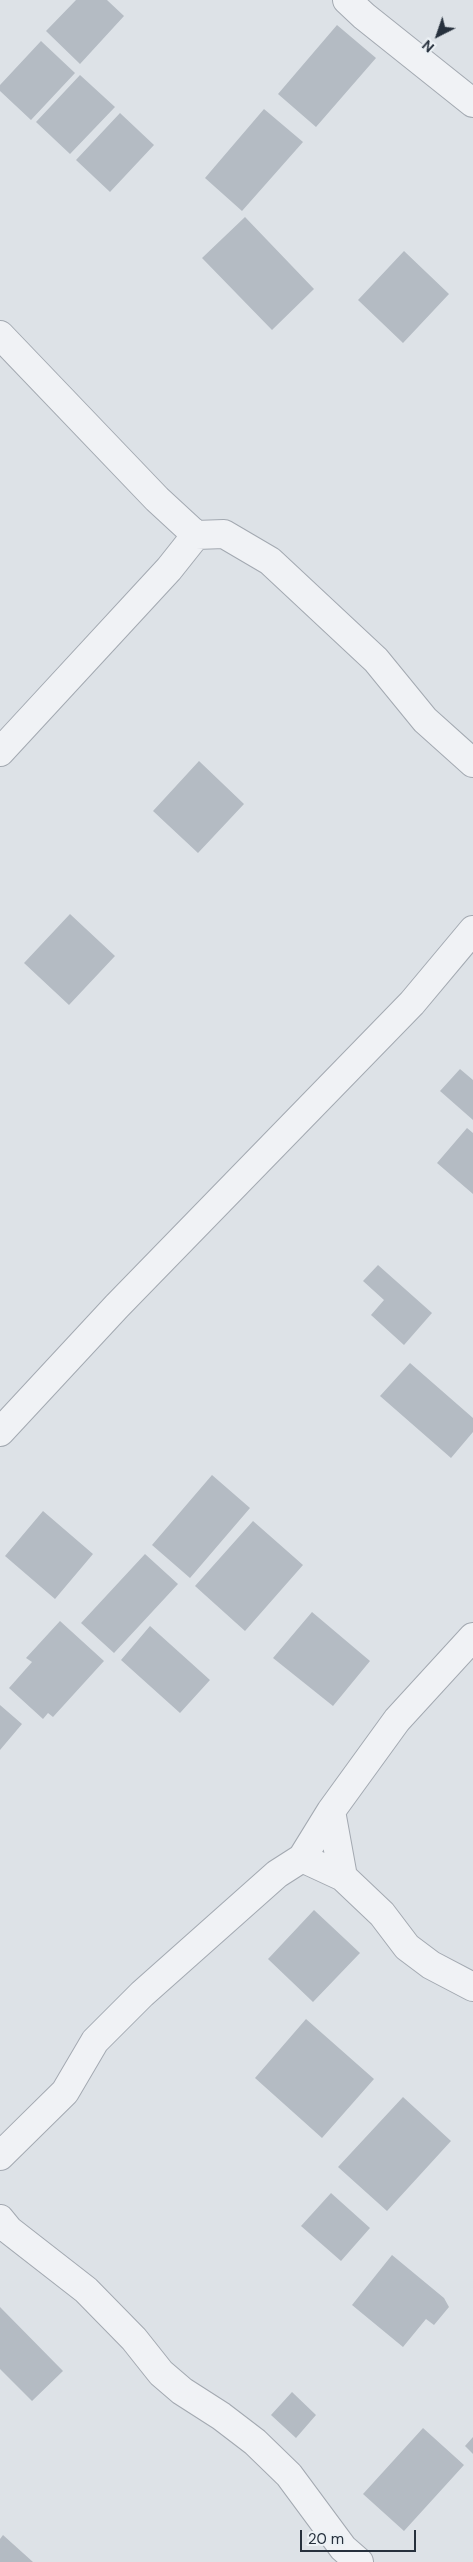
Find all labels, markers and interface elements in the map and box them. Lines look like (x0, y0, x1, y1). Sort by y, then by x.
north arrow (413, 10, 463, 60)
text: N (418, 36, 438, 56)
scale bar (303, 2520, 419, 2552)
text: 20 m (308, 2529, 344, 2549)

